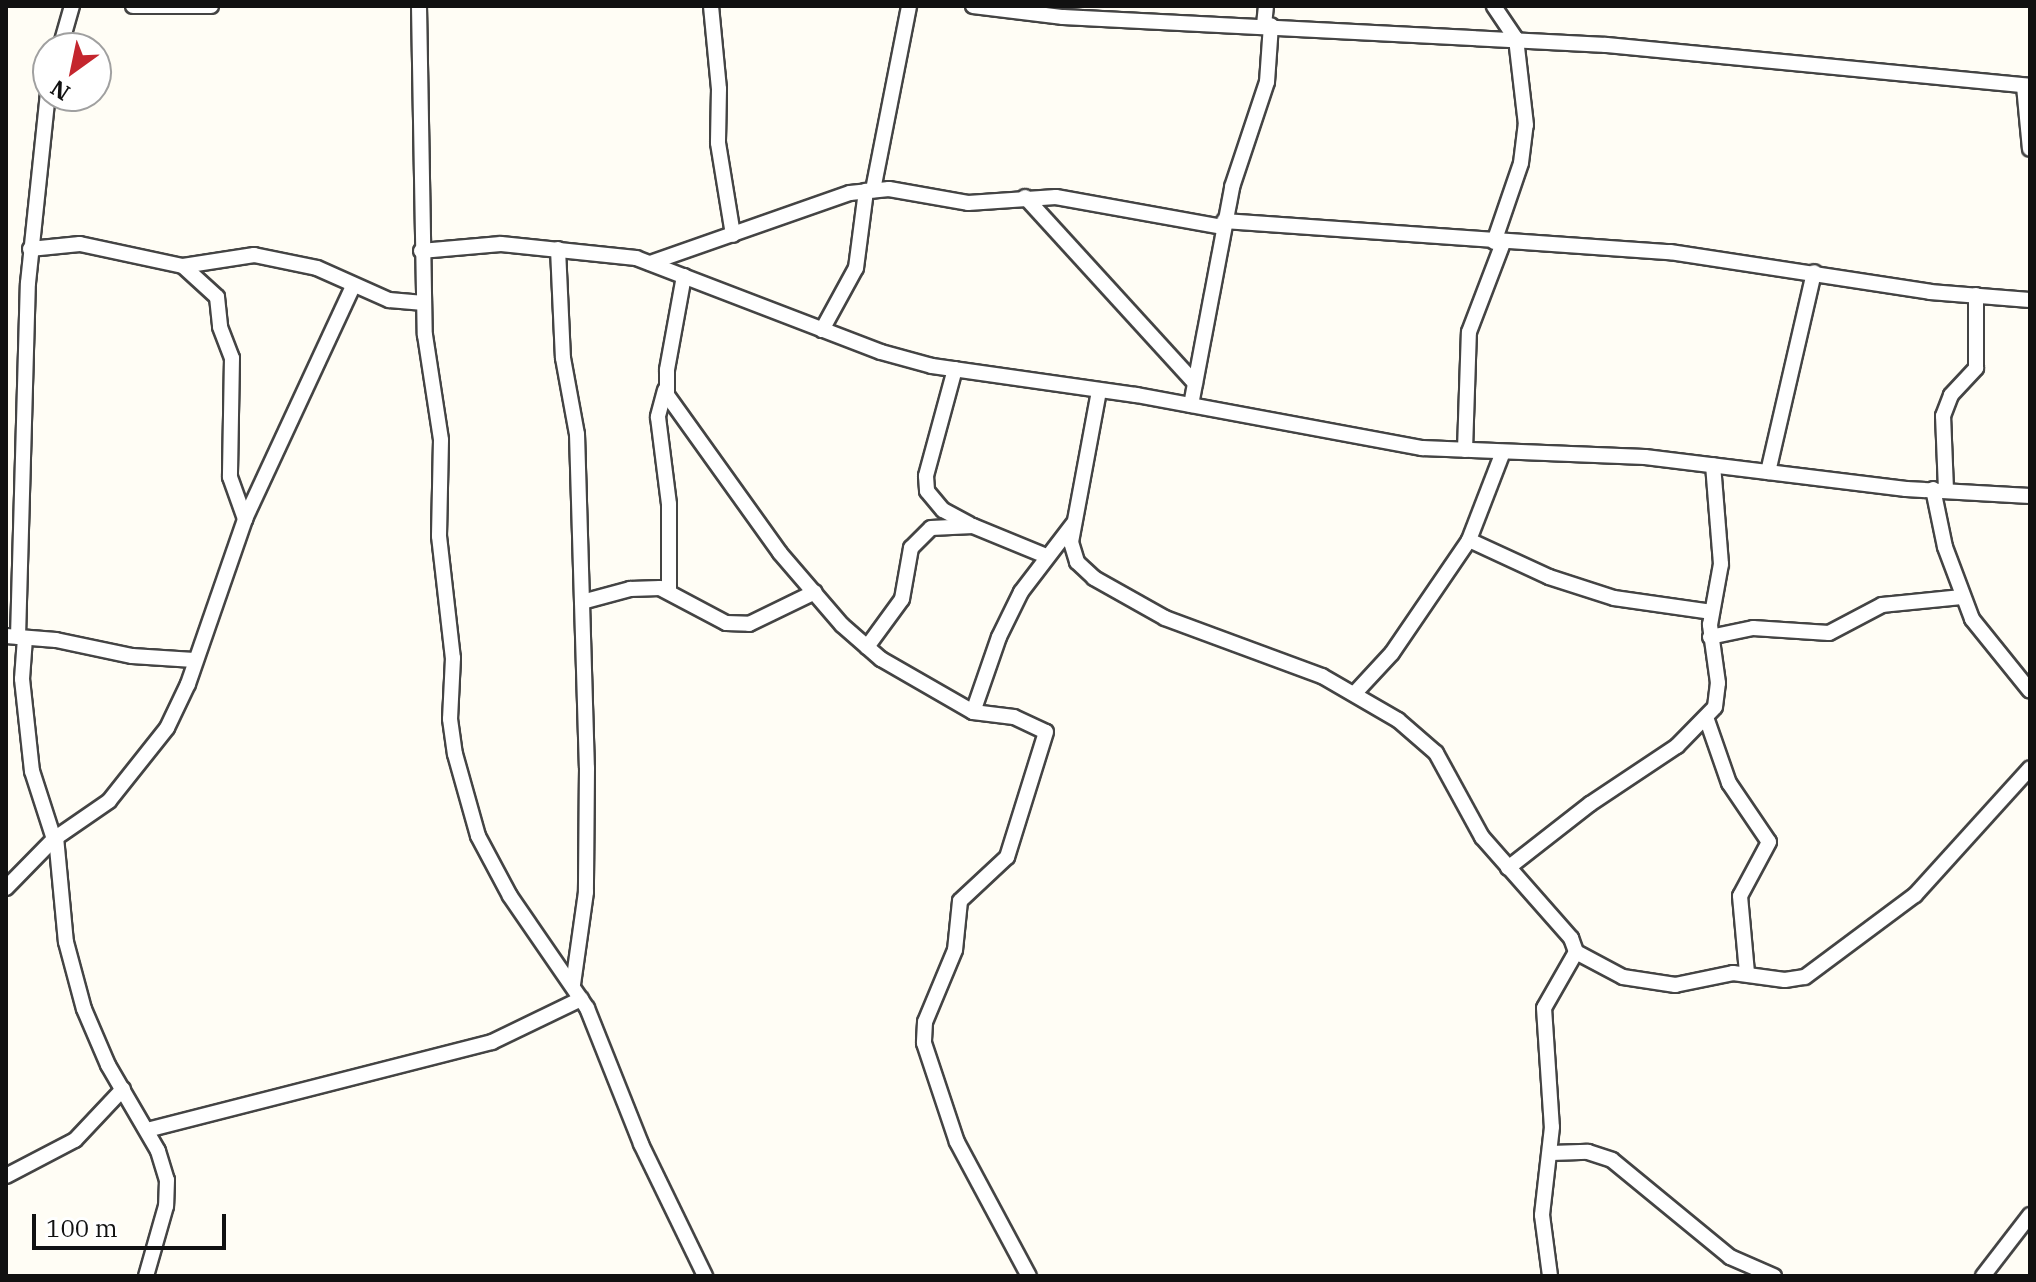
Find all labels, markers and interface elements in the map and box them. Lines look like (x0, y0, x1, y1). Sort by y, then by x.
north arrow (32, 32, 112, 112)
text: N (45, 74, 75, 108)
scale bar (36, 1198, 230, 1248)
text: 100 m (46, 1212, 118, 1244)

